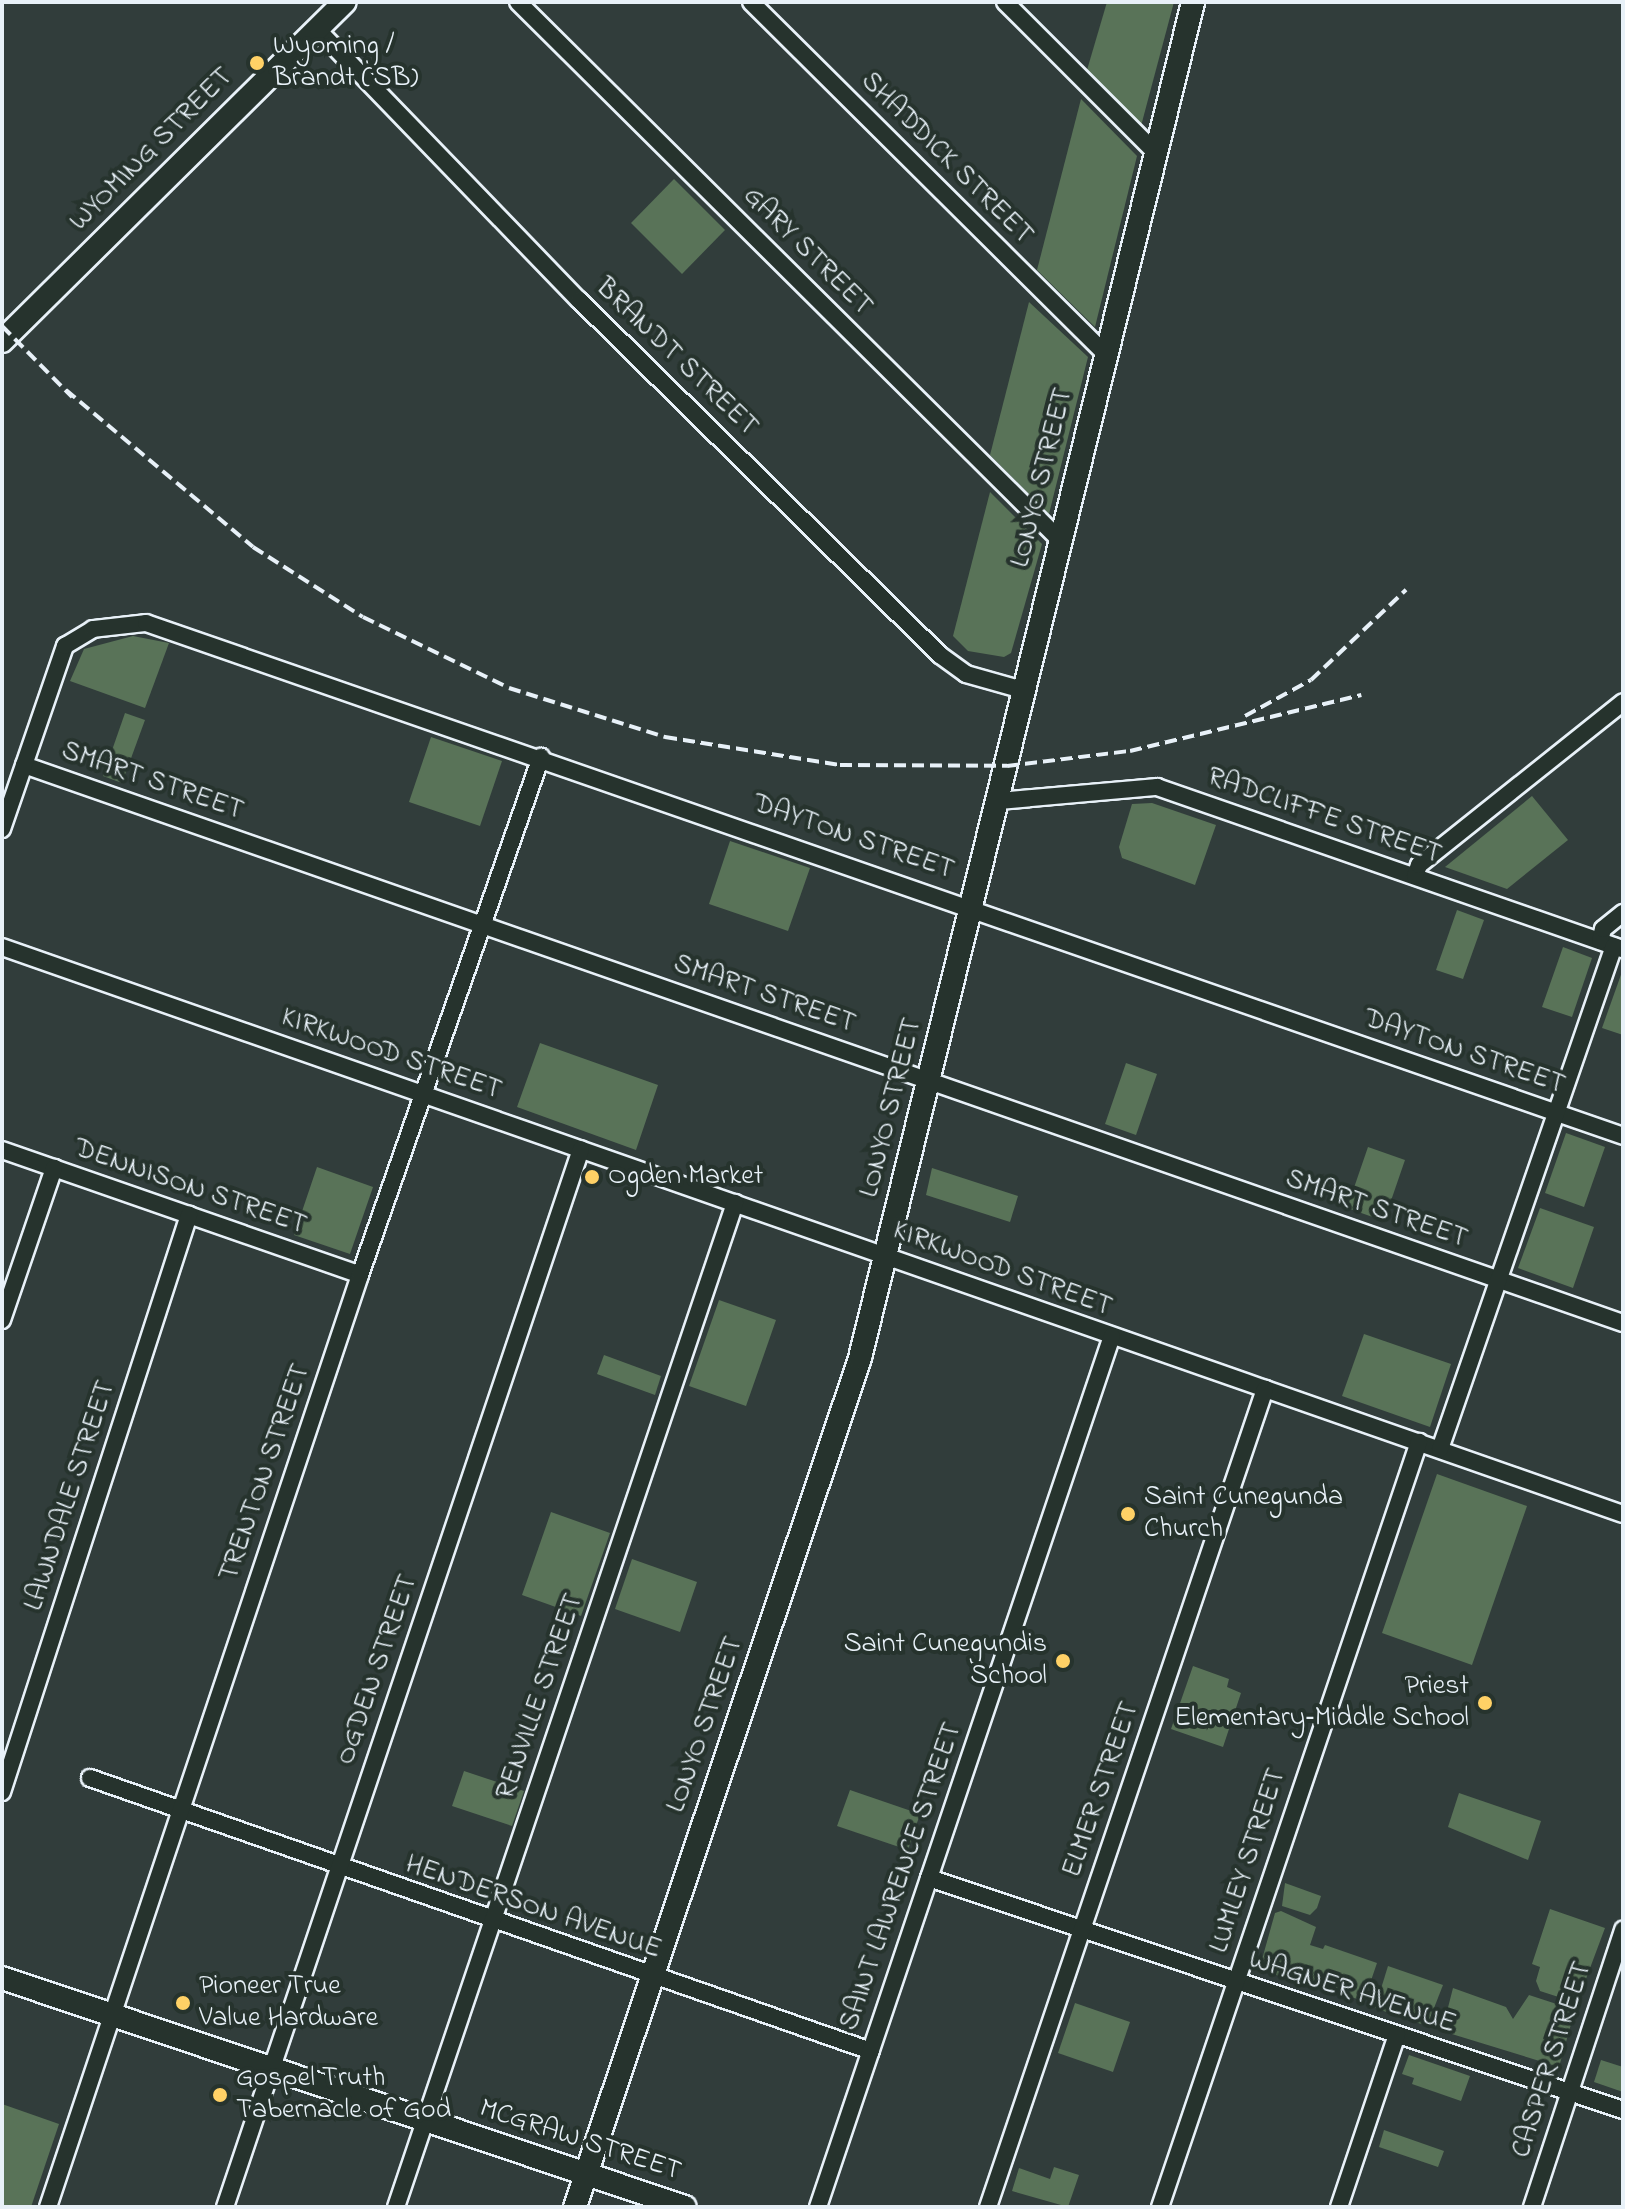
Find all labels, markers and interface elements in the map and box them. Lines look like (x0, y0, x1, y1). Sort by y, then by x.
place label: Wyoming / Brandt (SB) (273, 30, 418, 96)
marker: Wyoming / Brandt (SB) (248, 54, 266, 72)
street label: WYOMING STREET (63, 61, 241, 239)
street label: SHADDICK STREET (853, 66, 1039, 252)
street label: GARY STREET (735, 180, 879, 324)
street label: BRANDT STREET (588, 272, 764, 444)
street label: LONYO STREET (1005, 385, 1081, 571)
street label: SMART STREET (57, 735, 247, 829)
street label: RADCLIFFE STREET (1203, 761, 1445, 873)
street label: DAYTON STREET (748, 788, 958, 888)
street label: SMART STREET (669, 948, 859, 1042)
street label: KIRKWOOD STREET (276, 1002, 506, 1108)
street label: DAYTON STREET (1359, 1003, 1569, 1103)
street label: LONYO STREET (854, 1015, 930, 1201)
street label: DENNISON STREET (69, 1132, 311, 1244)
place label: Ogden Market (608, 1160, 763, 1194)
street label: SMART STREET (1281, 1163, 1471, 1257)
marker: Ogden Market (583, 1168, 601, 1186)
street label: KIRKWOOD STREET (888, 1215, 1116, 1325)
street label: TRENTON STREET (213, 1360, 319, 1586)
street label: LAWNDALE STREET (18, 1377, 124, 1615)
place label: Saint Cunegunda Church (1144, 1481, 1343, 1547)
marker: Saint Cunegunda Church (1119, 1505, 1137, 1523)
street label: OGDEN STREET (330, 1571, 426, 1769)
street label: RENVILLE STREET (490, 1590, 592, 1804)
place label: Saint Cunegundis School (844, 1628, 1047, 1694)
street label: LONYO STREET (660, 1633, 752, 1817)
marker: Saint Cunegundis School (1054, 1652, 1072, 1670)
place label: Priest Elementary‑Middle School (1174, 1670, 1469, 1736)
marker: Priest Elementary‑Middle School (1476, 1694, 1494, 1712)
street label: ELMER STREET (1056, 1698, 1148, 1882)
street label: SAINT LAWRENCE STREET (833, 1719, 971, 2035)
street label: LUMLEY STREET (1203, 1765, 1295, 1957)
street label: HENDERSON AVENUE (401, 1848, 665, 1968)
street label: WAGNER AVENUE (1244, 1944, 1460, 2042)
street label: CASPER STREET (1505, 1958, 1601, 2162)
place label: Pioneer True Value Hardware (199, 1970, 378, 2036)
marker: Pioneer True Value Hardware (174, 1994, 192, 2012)
place label: Gospel Truth Tabernacle of God (236, 2062, 451, 2128)
marker: Gospel Truth Tabernacle of God (211, 2086, 229, 2104)
street label: MCGRAW STREET (475, 2093, 685, 2189)

